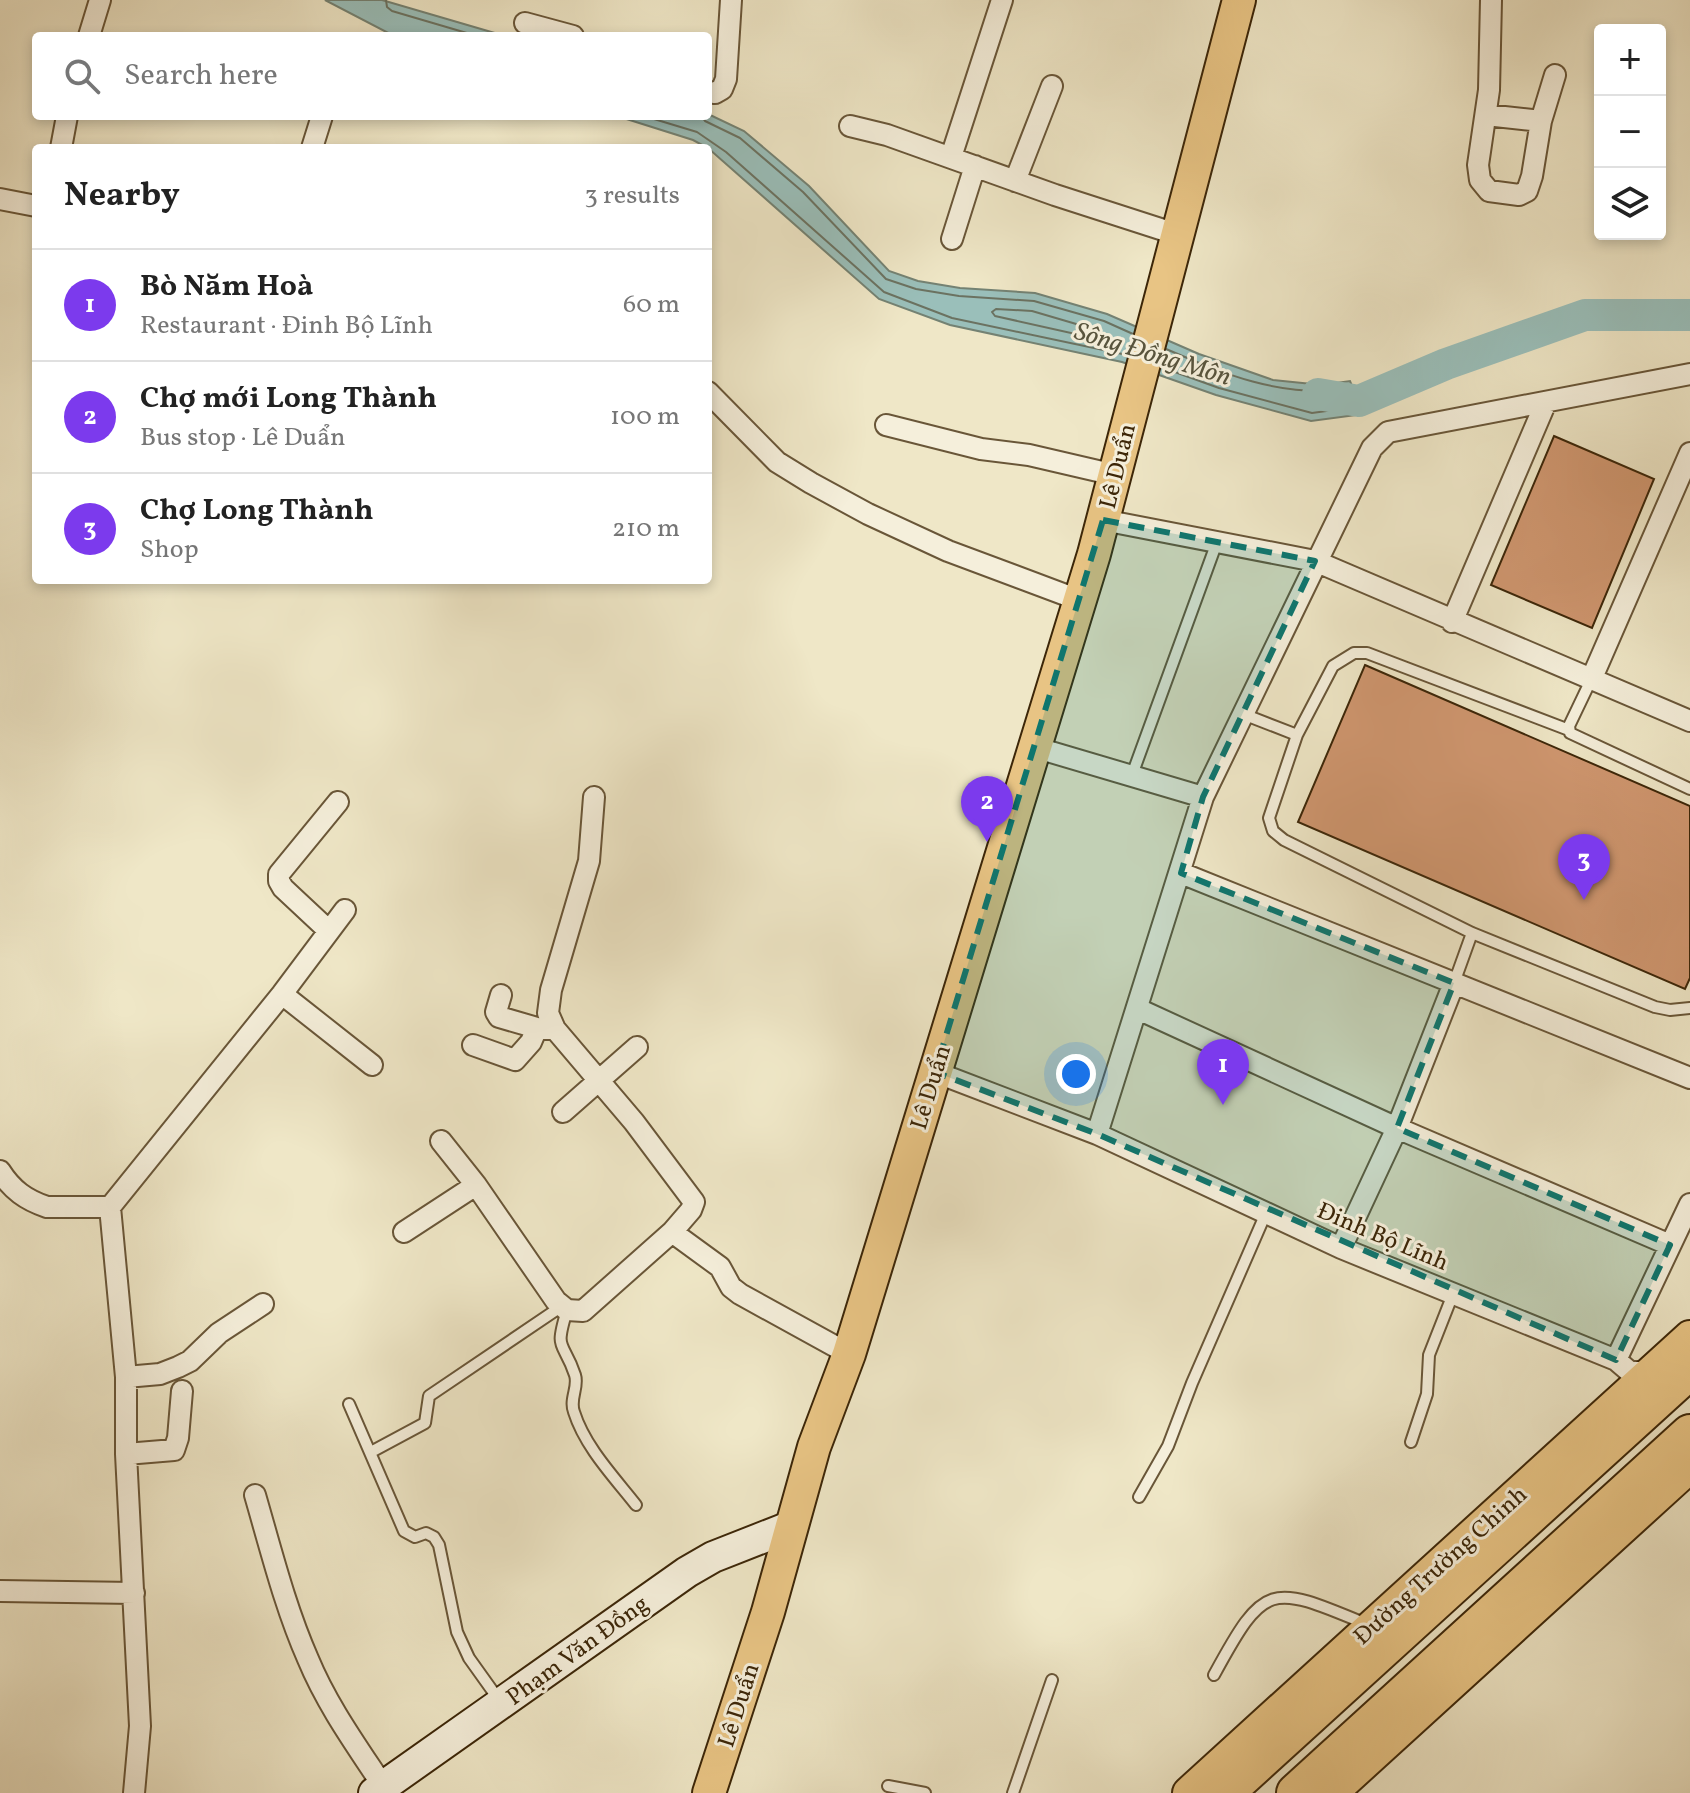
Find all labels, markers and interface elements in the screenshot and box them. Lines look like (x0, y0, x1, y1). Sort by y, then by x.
map controls (1594, 24, 1666, 240)
button: + (1594, 24, 1666, 96)
search box (32, 32, 712, 120)
icon: search (60, 54, 104, 98)
text: Search here (124, 55, 278, 97)
button: − (1594, 96, 1666, 168)
button: layers (1594, 168, 1666, 240)
text: Nearby (64, 173, 180, 220)
text: 3 results (584, 178, 680, 214)
text: Bò Năm Hoà (140, 266, 313, 308)
text: 1 (85, 287, 95, 323)
text: 60 m (623, 287, 680, 323)
text: Restaurant · Đinh Bộ Lĩnh (140, 308, 433, 344)
water label: Sông Đồng Môn (1070, 314, 1235, 396)
text: Chợ mới Long Thành (140, 378, 437, 420)
text: 2 (83, 399, 97, 435)
text: 100 m (610, 399, 680, 435)
text: Bus stop · Lê Duẩn (140, 420, 346, 456)
street label: Lê Duẩn (1092, 420, 1146, 513)
text: Chợ Long Thành (140, 490, 374, 532)
text: 3 (83, 511, 97, 547)
text: 210 m (612, 511, 680, 547)
text: Shop (140, 532, 199, 568)
pin: 2 (961, 776, 1013, 842)
pin: 3 (1558, 834, 1610, 900)
pin: 1 (1197, 1039, 1249, 1105)
street label: Lê Duẩn (903, 1041, 961, 1134)
your location (1056, 1054, 1096, 1094)
street label: Đinh Bộ Lĩnh (1311, 1195, 1453, 1281)
street label: Đường Trường Chinh (1347, 1479, 1536, 1654)
street label: Phạm Văn Đồng (500, 1588, 656, 1715)
street label: Lê Duẩn (710, 1659, 770, 1752)

